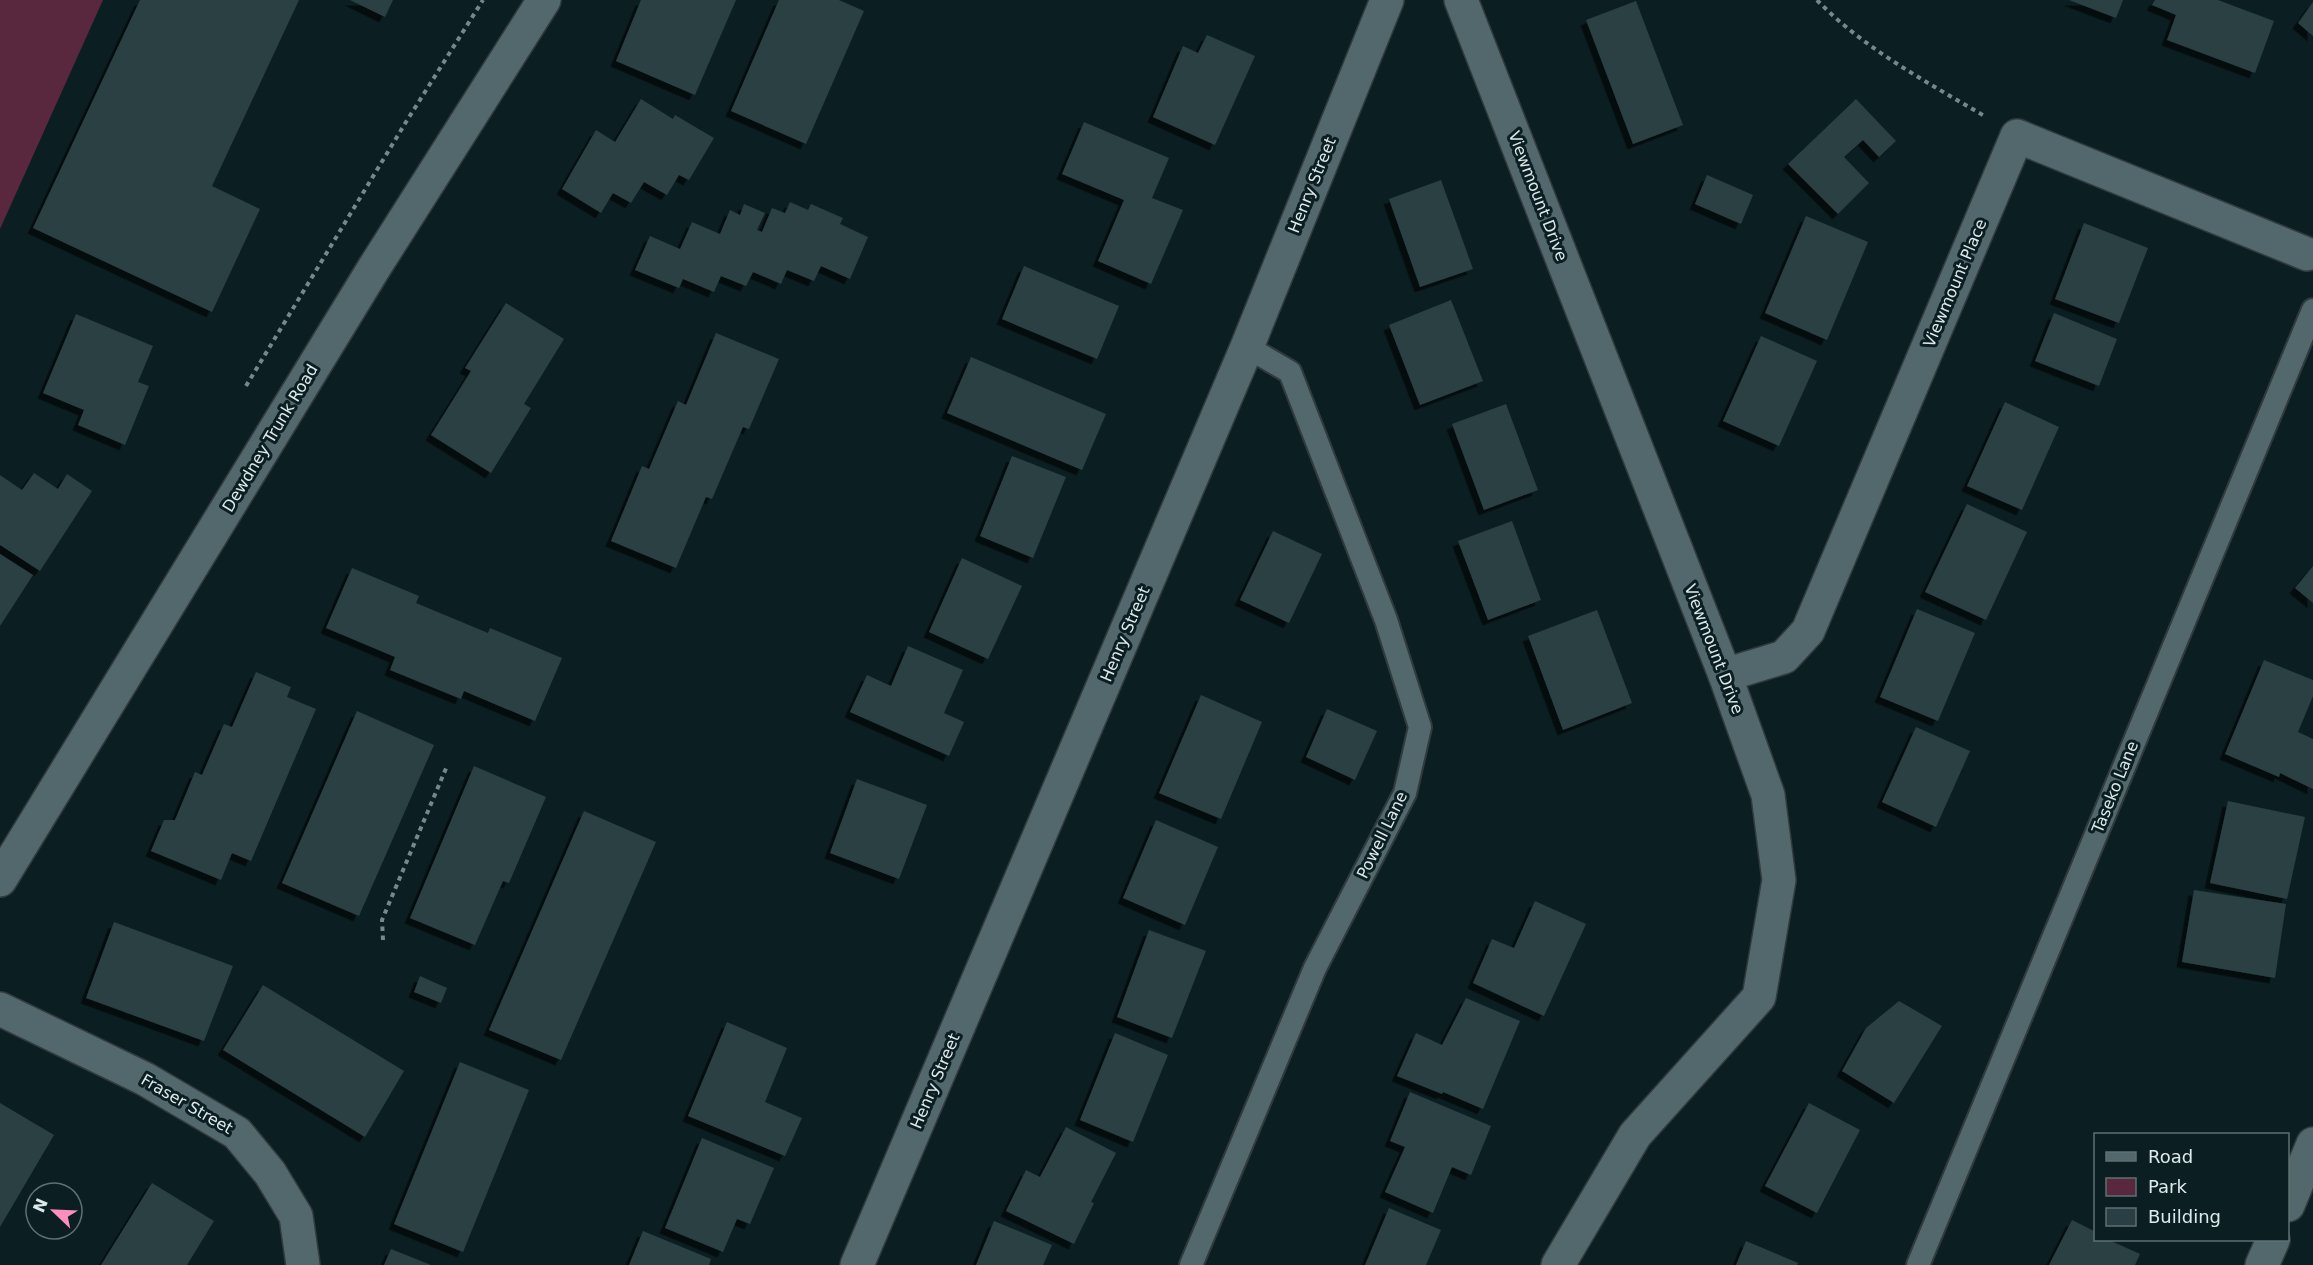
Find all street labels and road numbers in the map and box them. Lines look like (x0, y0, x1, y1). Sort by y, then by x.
street label: Viewmount Drive (1504, 128, 1572, 264)
street label: Henry Street (1284, 134, 1340, 236)
street label: Viewmount Place (1919, 216, 1991, 350)
street label: Dewdney Trunk Road (218, 361, 322, 515)
street label: Viewmount Drive (1680, 581, 1748, 717)
street label: Henry Street (1096, 583, 1154, 685)
street label: Taseko Lane (2088, 738, 2142, 837)
street label: Powell Lane (1353, 788, 1411, 882)
street label: Henry Street (906, 1030, 964, 1132)
street label: Fraser Street (138, 1070, 236, 1138)

